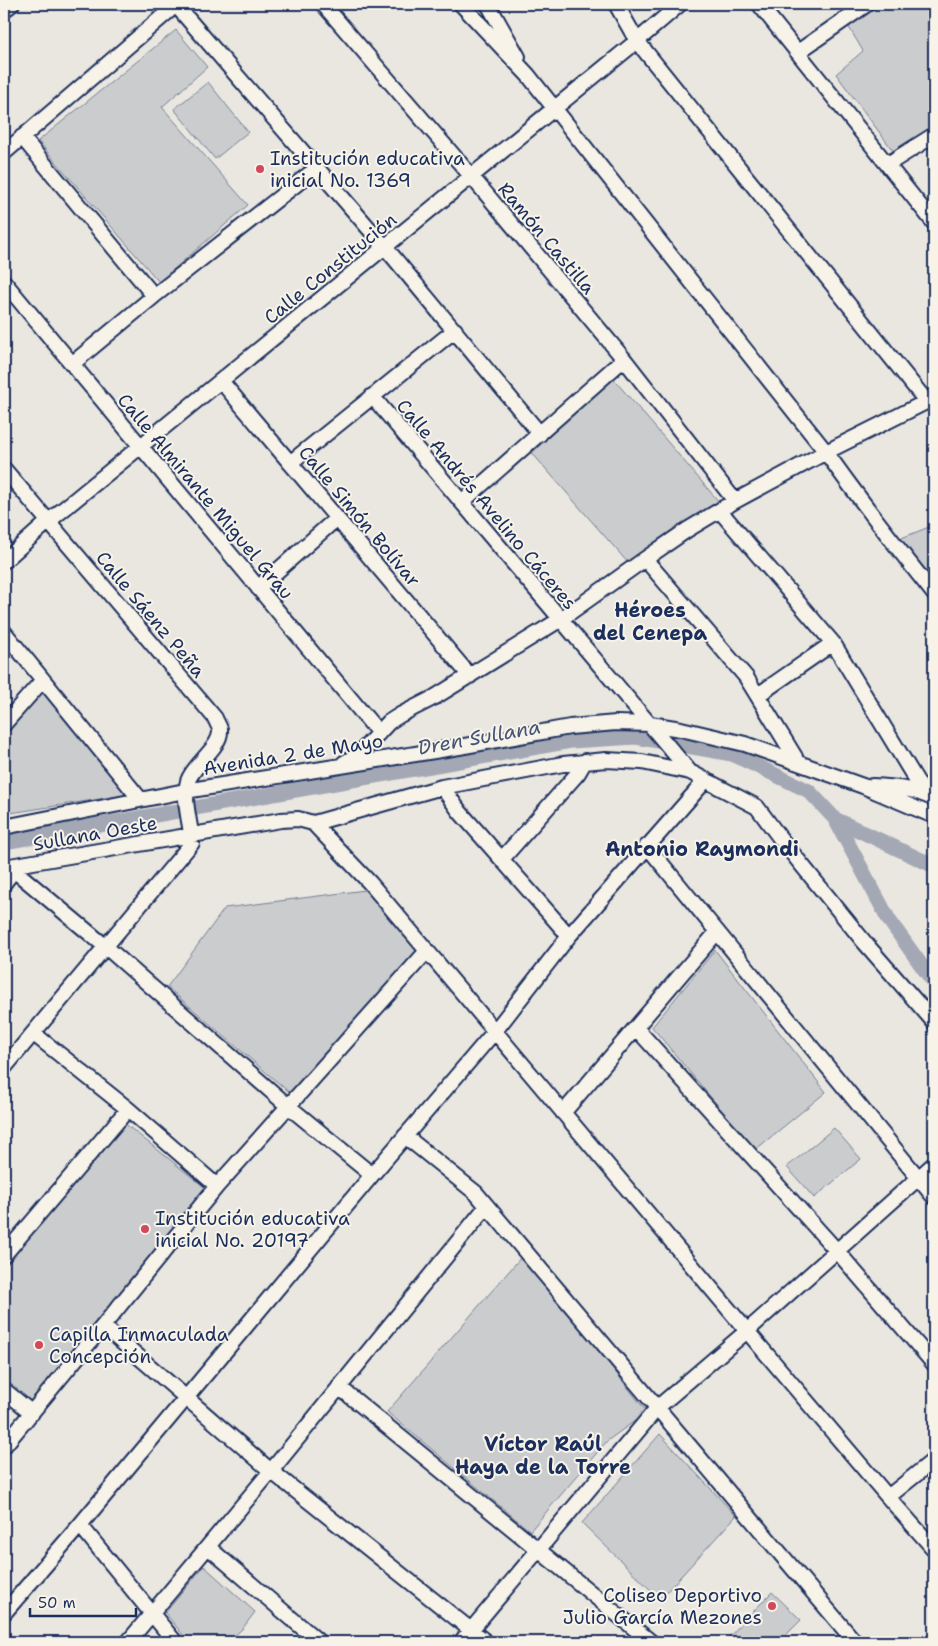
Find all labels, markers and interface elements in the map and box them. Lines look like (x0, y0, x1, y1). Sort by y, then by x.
place label: Institución educativa inicial No. 1369 (270, 146, 465, 193)
marker: Institución educativa inicial No. 1369 (254, 163, 266, 175)
street label: Ramón Castilla (492, 177, 601, 300)
street label: Calle Constitución (259, 207, 402, 330)
street label: Calle Almirante Miguel Grau (112, 388, 299, 605)
street label: Calle Andrés Avelino Cáceres (391, 394, 582, 615)
street label: Calle Simón Bolívar (293, 441, 426, 592)
street label: Calle Sáenz Peña (90, 546, 211, 683)
district label: Héroes del Cenepa (593, 597, 707, 646)
water label: Dren Sullana (416, 713, 542, 761)
street label: Avenida 2 de Mayo (201, 728, 385, 781)
street label: Sullana Oeste (31, 810, 159, 857)
district label: Antonio Raymondi (605, 836, 799, 862)
place label: Institución educativa inicial No. 20197 (155, 1206, 350, 1253)
marker: Institución educativa inicial No. 20197 (139, 1223, 151, 1235)
place label: Capilla Inmaculada Concepción (49, 1322, 229, 1369)
marker: Capilla Inmaculada Concepción (33, 1339, 45, 1351)
district label: Víctor Raúl Haya de la Torre (455, 1431, 631, 1480)
place label: Coliseo Deportivo Julio García Mezones (562, 1583, 762, 1630)
scale bar (30, 1586, 136, 1618)
text: 50 m (38, 1593, 76, 1613)
marker: Coliseo Deportivo Julio García Mezones (766, 1600, 778, 1612)

